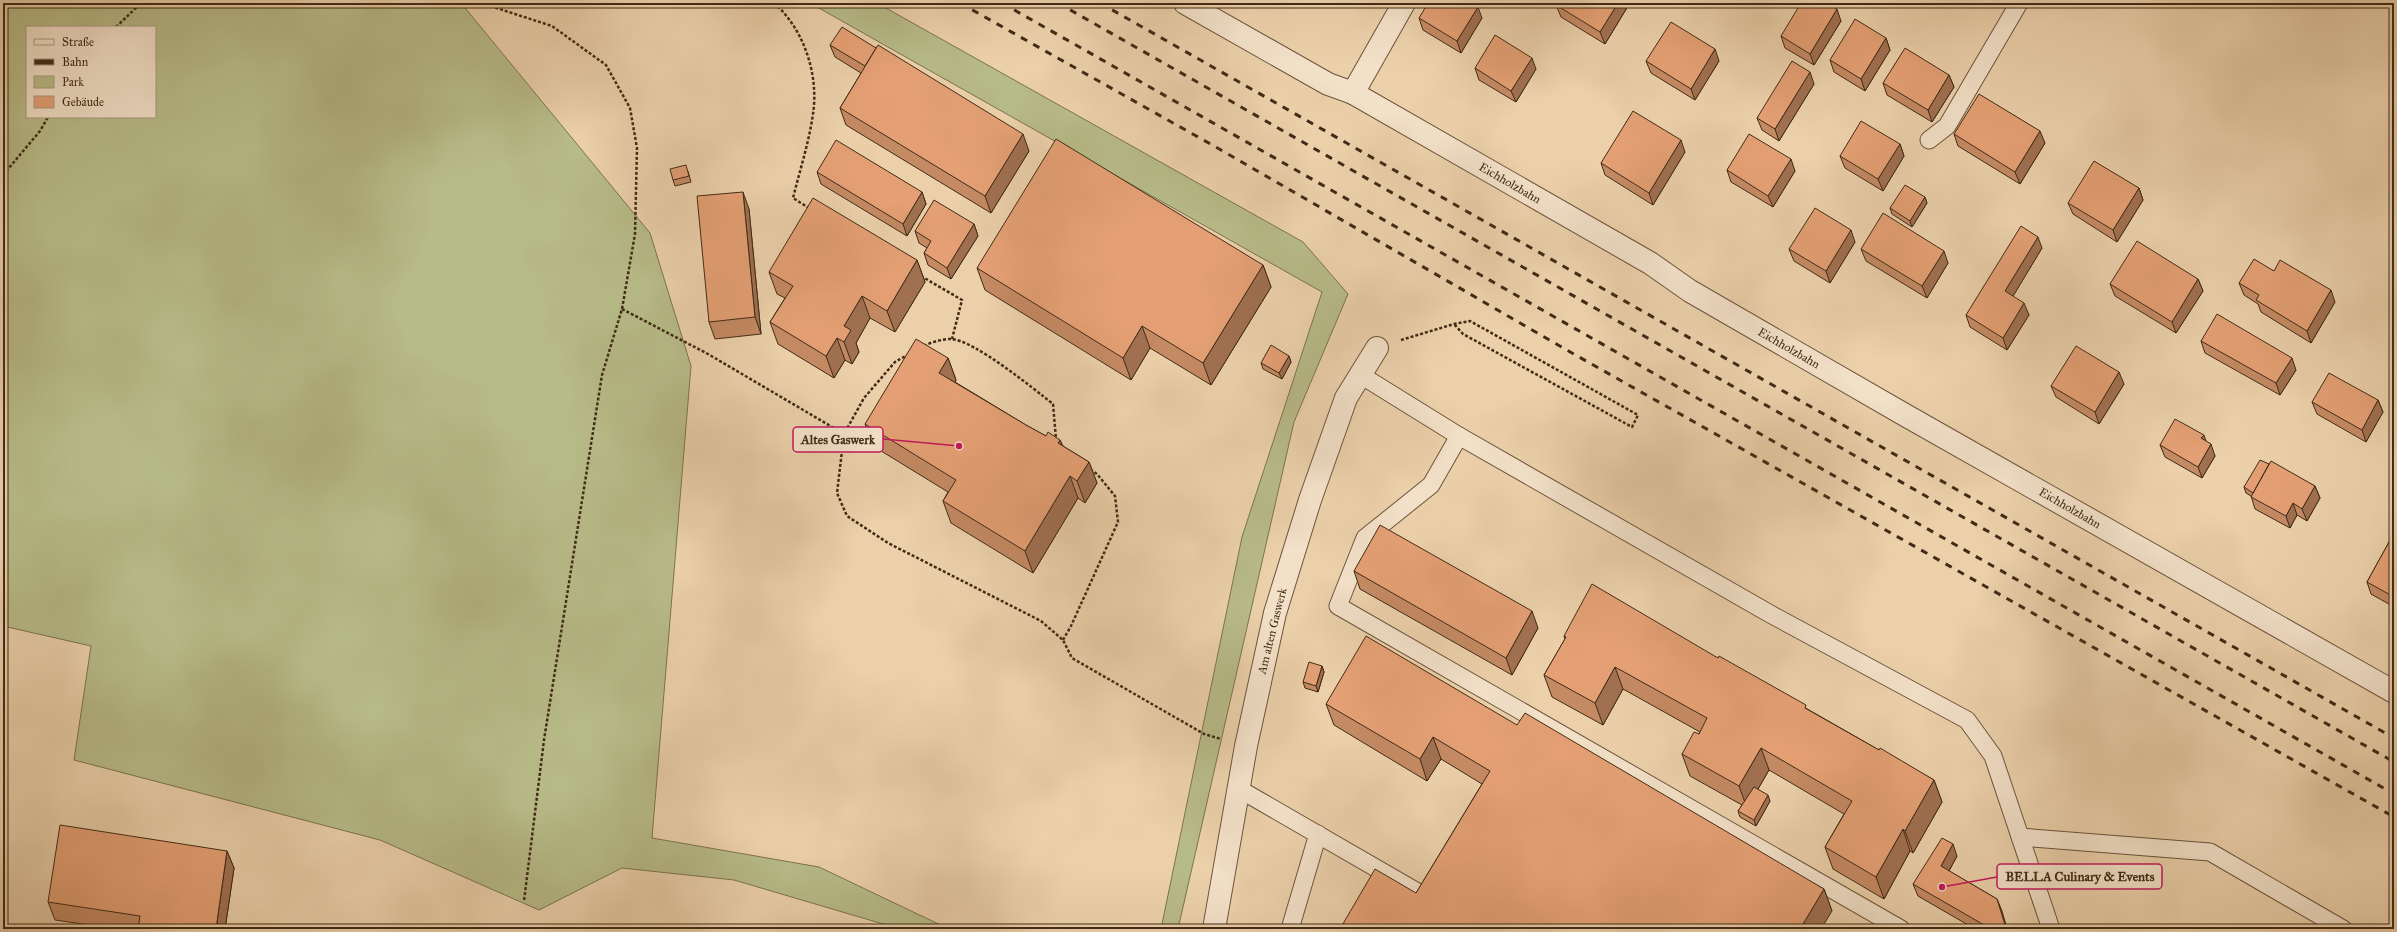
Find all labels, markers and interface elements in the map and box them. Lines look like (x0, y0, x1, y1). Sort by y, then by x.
legend (26, 26, 156, 118)
text: Straße (62, 35, 94, 49)
text: Bahn (62, 55, 89, 69)
text: Park (62, 75, 84, 89)
text: Gebäude (62, 95, 104, 109)
street label: Eichholzbahn (1477, 160, 1544, 207)
street label: Eichholzbahn (1756, 325, 1823, 372)
callout: Altes Gaswerk (793, 427, 883, 452)
text: Altes Gaswerk (800, 432, 876, 448)
street label: Eichholzbahn (2037, 485, 2104, 532)
street label: Am alten Gaswerk (1254, 586, 1290, 677)
callout: BELLA Culinary & Events (1997, 864, 2162, 889)
text: BELLA Culinary & Events (2006, 869, 2155, 885)

